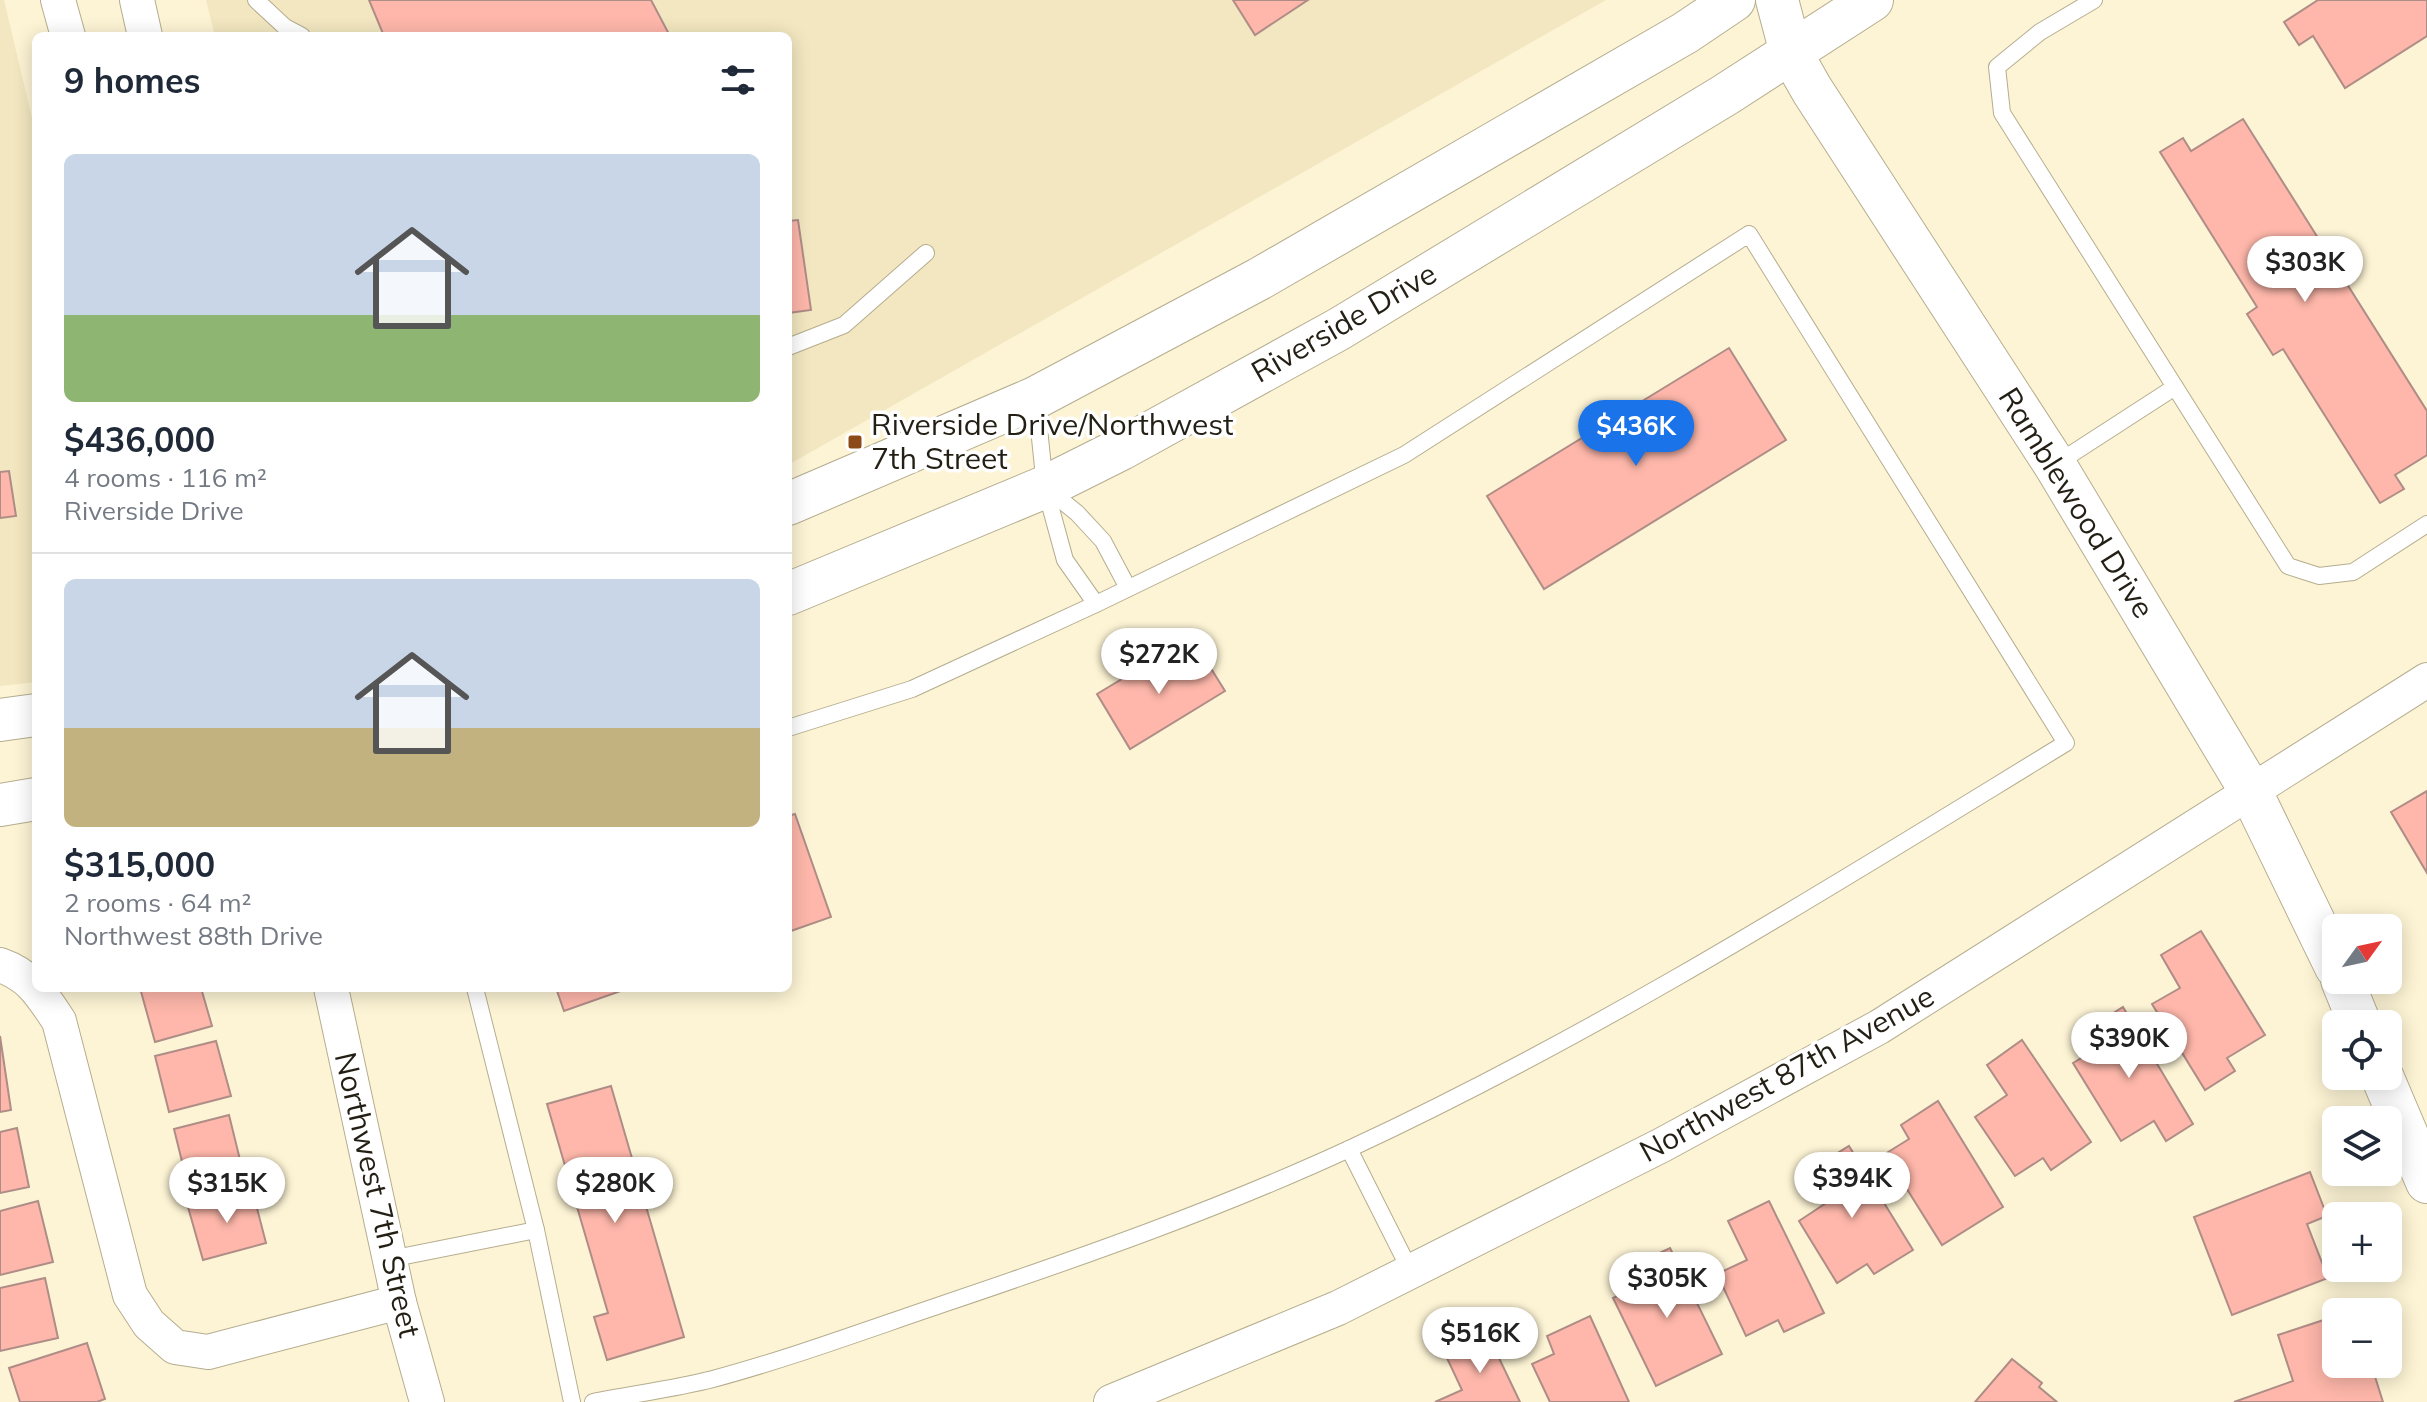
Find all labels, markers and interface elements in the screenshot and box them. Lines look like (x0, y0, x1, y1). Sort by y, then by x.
icon: filters (716, 58, 760, 102)
text: 9 homes (64, 59, 201, 102)
icon: home (340, 206, 484, 350)
pin: $303K (2249, 236, 2361, 304)
text: $303K (2265, 245, 2345, 278)
street label: Riverside Drive (1244, 254, 1443, 390)
street label: Ramblewood Drive (1991, 380, 2163, 625)
pin: $436K (1580, 400, 1692, 468)
place label: Riverside Drive/Northwest 7th Street (871, 405, 1234, 477)
text: $436K (1596, 409, 1676, 442)
text: $436,000 (64, 418, 215, 461)
marker: Riverside Drive/Northwest 7th Street (846, 433, 864, 451)
text: 4 rooms · 116 m² (64, 461, 267, 494)
text: Riverside Drive (64, 494, 244, 527)
pin: $272K (1103, 628, 1215, 696)
icon: home (340, 631, 484, 775)
text: $272K (1119, 637, 1199, 670)
text: $315,000 (64, 843, 215, 886)
text: 2 rooms · 64 m² (64, 886, 251, 919)
north arrow (2322, 914, 2402, 994)
map controls (2322, 914, 2402, 1378)
text: Northwest 88th Drive (64, 919, 323, 952)
street label: Northwest 87th Avenue (1633, 976, 1940, 1170)
button: locate (2322, 1010, 2402, 1090)
pin: $390K (2073, 1012, 2185, 1080)
text: $390K (2089, 1021, 2169, 1054)
street label: Northwest 7th Street (327, 1049, 429, 1341)
button: layers (2322, 1106, 2402, 1186)
pin: $394K (1796, 1152, 1908, 1220)
pin: $315K (171, 1157, 283, 1225)
pin: $280K (559, 1157, 671, 1225)
text: $394K (1812, 1161, 1892, 1194)
text: $315K (187, 1166, 267, 1199)
text: $280K (575, 1166, 655, 1199)
button: + (2322, 1202, 2402, 1282)
pin: $305K (1611, 1252, 1723, 1320)
text: $305K (1627, 1261, 1707, 1294)
button: − (2322, 1298, 2402, 1378)
pin: $516K (1424, 1307, 1536, 1375)
text: $516K (1440, 1316, 1520, 1349)

